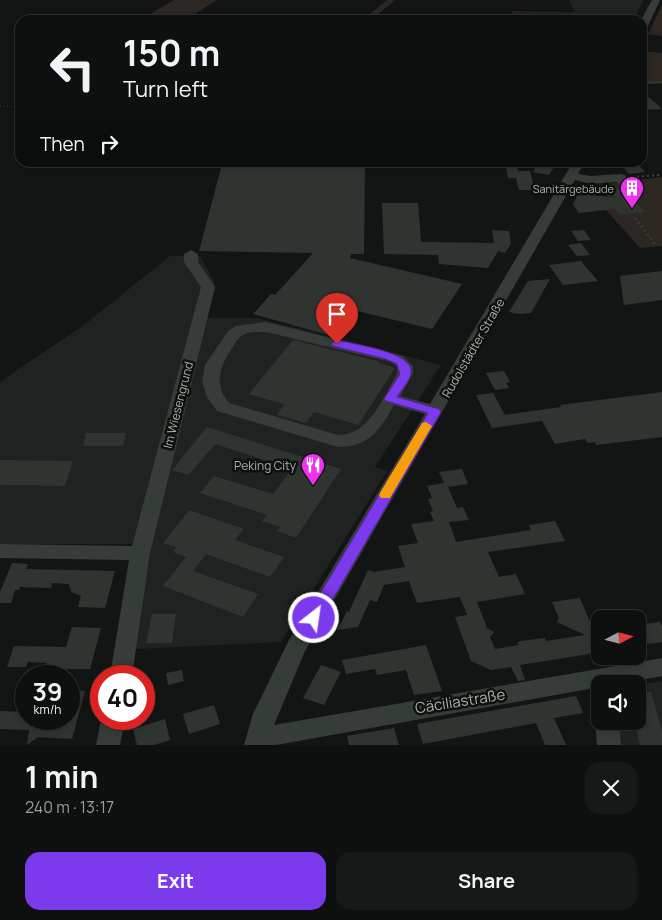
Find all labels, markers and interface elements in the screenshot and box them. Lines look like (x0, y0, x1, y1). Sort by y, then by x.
text: 150 m (123, 29, 220, 77)
icon: left (40, 35, 105, 100)
text: Turn left (123, 74, 208, 104)
icon: right (95, 130, 123, 158)
text: Then (40, 131, 85, 157)
building icon: Sanitärgebäude (619, 175, 645, 209)
place label: Sanitärgebäude (533, 181, 615, 196)
pin (316, 293, 358, 344)
street label: Rudolstädter Straße (438, 295, 508, 401)
icon: arrive (323, 300, 351, 328)
street label: Im Wiesengrund (159, 360, 197, 450)
restaurant icon: Peking City (300, 452, 326, 486)
place label: Peking City (234, 457, 297, 474)
position arrow (287, 591, 339, 643)
north arrow (591, 610, 646, 665)
map controls (591, 610, 646, 730)
speed limit sign: 40 (90, 665, 155, 730)
text: 39 (32, 674, 63, 709)
button: sound (591, 675, 646, 730)
street label: Cäciliastraße (413, 683, 507, 718)
text: km/h (34, 701, 61, 718)
text: 1 min (25, 756, 98, 797)
button: close (585, 762, 637, 814)
text: 240 m · 13:17 (25, 796, 114, 818)
button: Exit (25, 852, 326, 910)
button: Share (336, 852, 637, 910)

